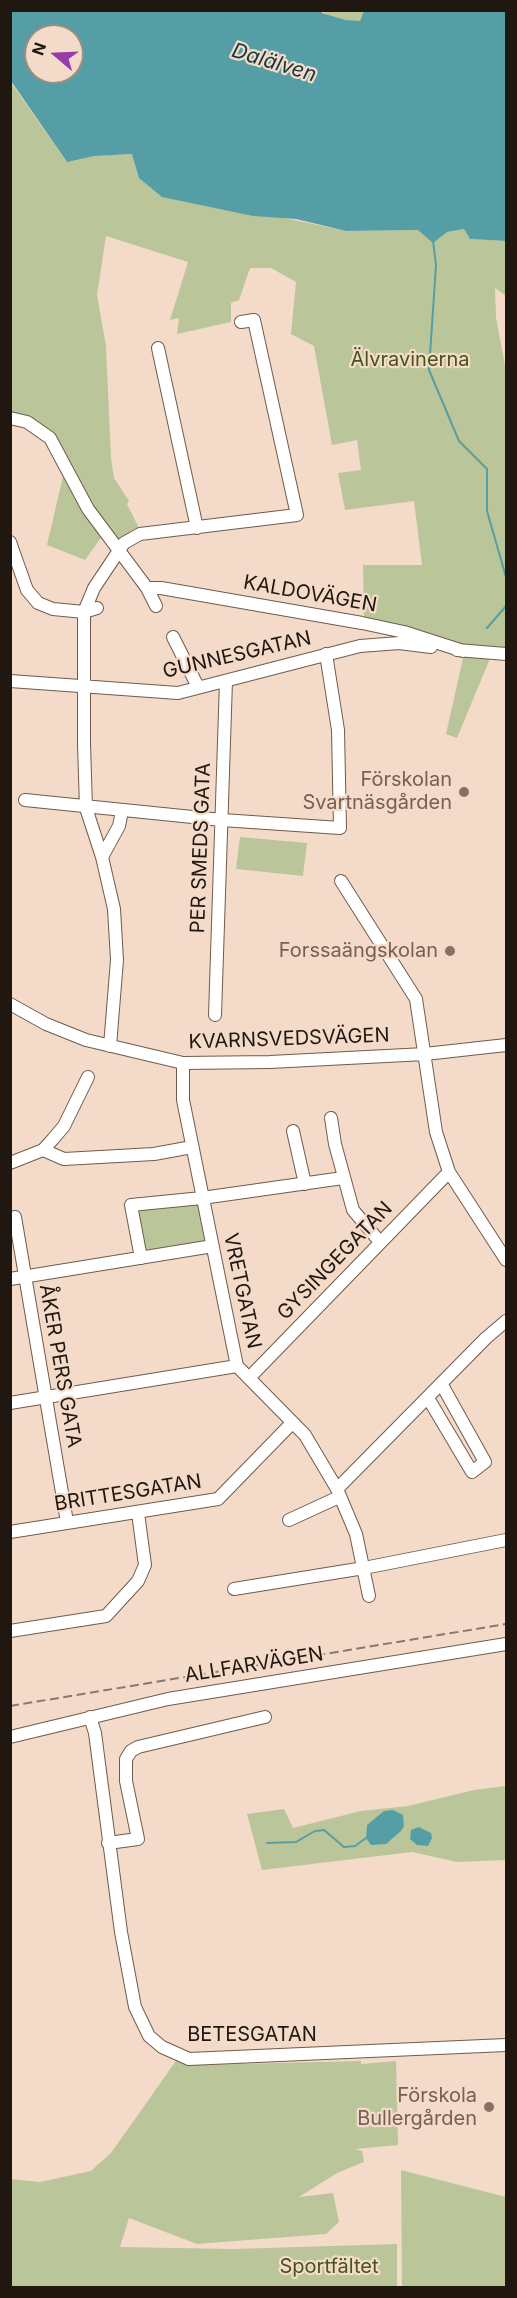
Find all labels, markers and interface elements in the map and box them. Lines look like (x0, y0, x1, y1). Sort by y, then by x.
north arrow (24, 24, 84, 84)
water label: Dalälven (229, 38, 319, 88)
text: N (27, 40, 50, 58)
park label: Älvravinerna (351, 348, 469, 372)
street label: KALDOVÄGEN (241, 570, 379, 618)
street label: GUNNESGATAN (161, 626, 313, 684)
street label: PER SMEDS GATA (186, 762, 216, 934)
place label: Förskolan Svartnäsgården (302, 768, 452, 815)
marker: Förskolan Svartnäsgården (457, 785, 471, 799)
place label: Forssaängskolan (279, 939, 438, 963)
marker: Forssaängskolan (443, 944, 457, 958)
street label: KVARNSVEDSVÄGEN (188, 1023, 390, 1055)
street label: GYSINGEGATAN (273, 1197, 397, 1325)
street label: VRETGATAN (218, 1231, 266, 1351)
street label: ÅKER PERS GATA (34, 1282, 86, 1450)
street label: BRITTESGATAN (53, 1470, 203, 1516)
street label: ALLFARVÄGEN (183, 1642, 325, 1688)
street label: BETESGATAN (187, 2023, 317, 2047)
place label: Förskola Bullergården (357, 2084, 477, 2131)
marker: Förskola Bullergården (482, 2100, 496, 2114)
park label: Sportfältet (280, 2255, 378, 2279)

